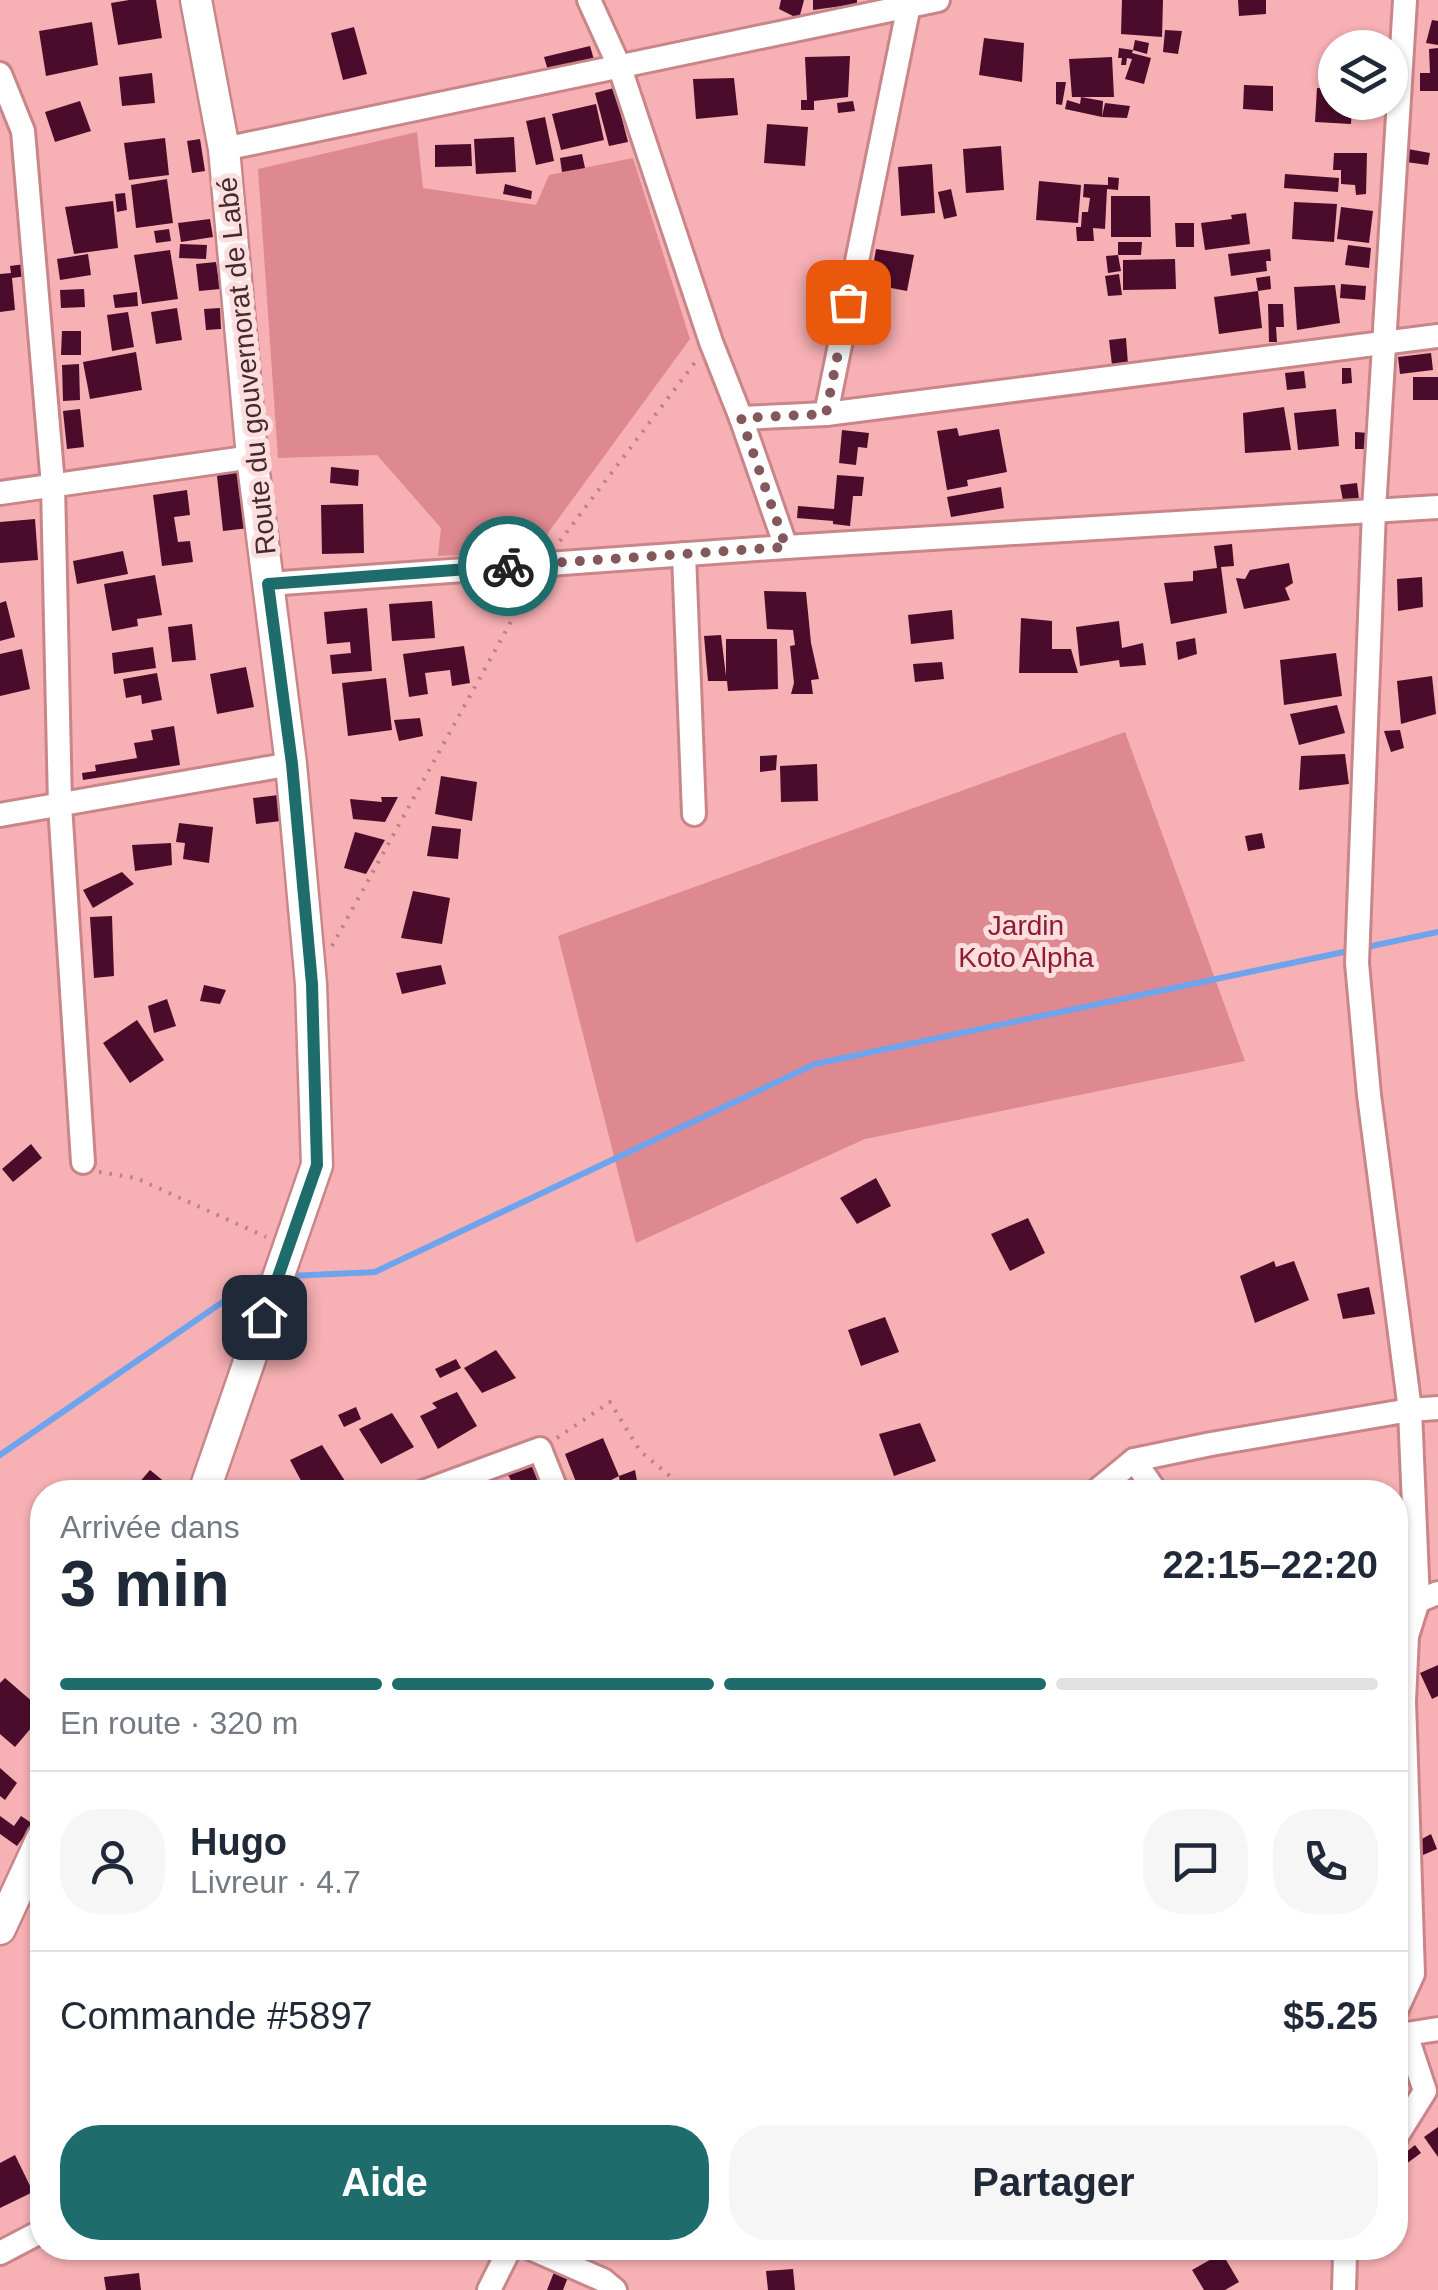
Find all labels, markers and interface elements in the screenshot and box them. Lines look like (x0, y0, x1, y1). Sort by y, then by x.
map controls (1318, 30, 1408, 120)
button: layers (1318, 30, 1408, 120)
street label: Route du gouvernorat de Labé (211, 175, 282, 556)
pin (806, 260, 891, 345)
icon: bag (821, 275, 876, 330)
courier (458, 516, 558, 616)
icon: bike (481, 539, 536, 594)
park label: Jardin Koto Alpha (958, 910, 1094, 973)
pin (222, 1275, 307, 1360)
icon: home (237, 1290, 292, 1345)
text: Arrivée dans (60, 1509, 240, 1545)
text: 22:15–22:20 (1162, 1544, 1378, 1586)
text: 3 min (60, 1547, 230, 1620)
text: En route · 320 m (60, 1705, 298, 1741)
button: person (60, 1809, 165, 1914)
button: chat (1143, 1809, 1248, 1914)
button: phone (1273, 1809, 1378, 1914)
text: Hugo (190, 1821, 287, 1863)
text: Livreur · 4.7 (190, 1864, 361, 1900)
text: Commande #5897 (60, 1995, 373, 2037)
text: $5.25 (1283, 1995, 1378, 2037)
button: Aide (60, 2125, 709, 2240)
button: Partager (729, 2125, 1378, 2240)

